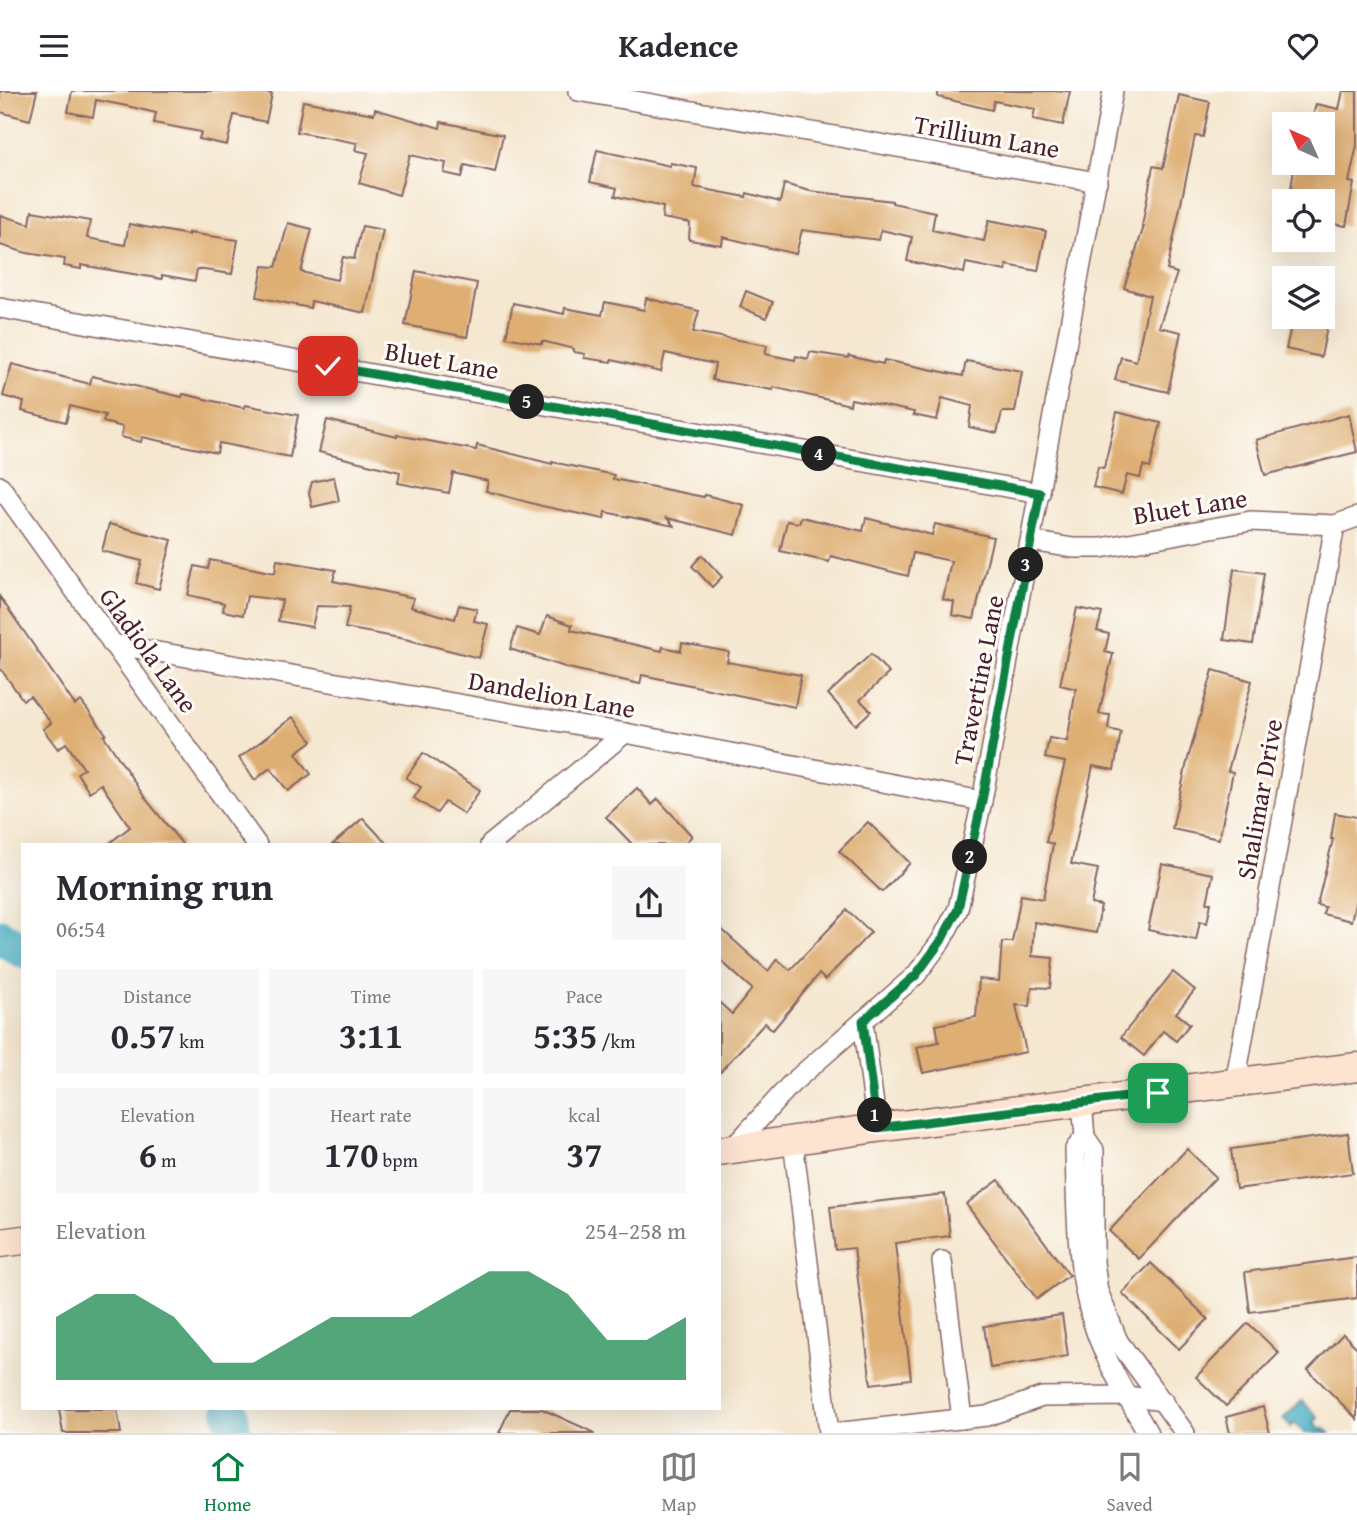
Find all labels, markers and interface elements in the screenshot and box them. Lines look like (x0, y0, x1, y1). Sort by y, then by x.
text: Kadence (618, 22, 739, 69)
icon: menu (35, 27, 73, 65)
icon: heart (1284, 27, 1322, 65)
street label: Trillium Lane (911, 104, 1063, 168)
north arrow (1272, 112, 1335, 175)
map controls (1272, 112, 1335, 329)
button: locate (1272, 189, 1335, 252)
button: layers (1272, 266, 1335, 329)
street label: Bluet Lane (382, 331, 502, 389)
pin (298, 336, 358, 396)
icon: check (309, 347, 347, 385)
pin: 5 (510, 385, 544, 419)
text: 5 (522, 387, 531, 415)
pin: 4 (802, 437, 836, 471)
text: 4 (814, 439, 823, 467)
street label: Bluet Lane (1130, 478, 1250, 534)
pin: 3 (1009, 547, 1044, 582)
text: 3 (1021, 550, 1030, 578)
street label: Gladiola Lane (90, 579, 208, 721)
street label: Travertine Lane (942, 591, 1014, 769)
street label: Dandelion Lane (466, 660, 638, 728)
street label: Shalimar Drive (1226, 716, 1292, 882)
pin: 2 (953, 839, 988, 875)
text: 2 (965, 842, 974, 870)
text: Morning run (56, 858, 273, 914)
button: share (612, 866, 686, 940)
text: 06:54 (56, 912, 106, 945)
text: Distance (124, 982, 192, 1010)
text: Time (351, 982, 391, 1010)
text: Pace (566, 982, 603, 1010)
text: 0.57 (111, 1010, 175, 1061)
text: 3:11 (339, 1010, 403, 1061)
text: 5:35 (533, 1010, 597, 1061)
text: km (175, 1027, 204, 1055)
text: /km (597, 1027, 636, 1055)
pin (1128, 1063, 1188, 1123)
icon: arrive (1139, 1074, 1177, 1112)
pin: 1 (858, 1097, 892, 1133)
text: 1 (870, 1100, 879, 1128)
text: Elevation (120, 1101, 195, 1129)
text: Heart rate (330, 1101, 412, 1129)
text: kcal (568, 1101, 601, 1129)
text: 6 (139, 1129, 157, 1180)
text: 170 (324, 1129, 378, 1180)
text: 37 (566, 1129, 602, 1180)
text: m (157, 1146, 177, 1174)
text: bpm (378, 1146, 418, 1174)
text: Elevation (56, 1214, 146, 1247)
text: 254–258 m (585, 1214, 686, 1247)
tab: Home (204, 1448, 251, 1518)
tab: Map (660, 1448, 698, 1518)
tab: Saved (1107, 1448, 1153, 1518)

